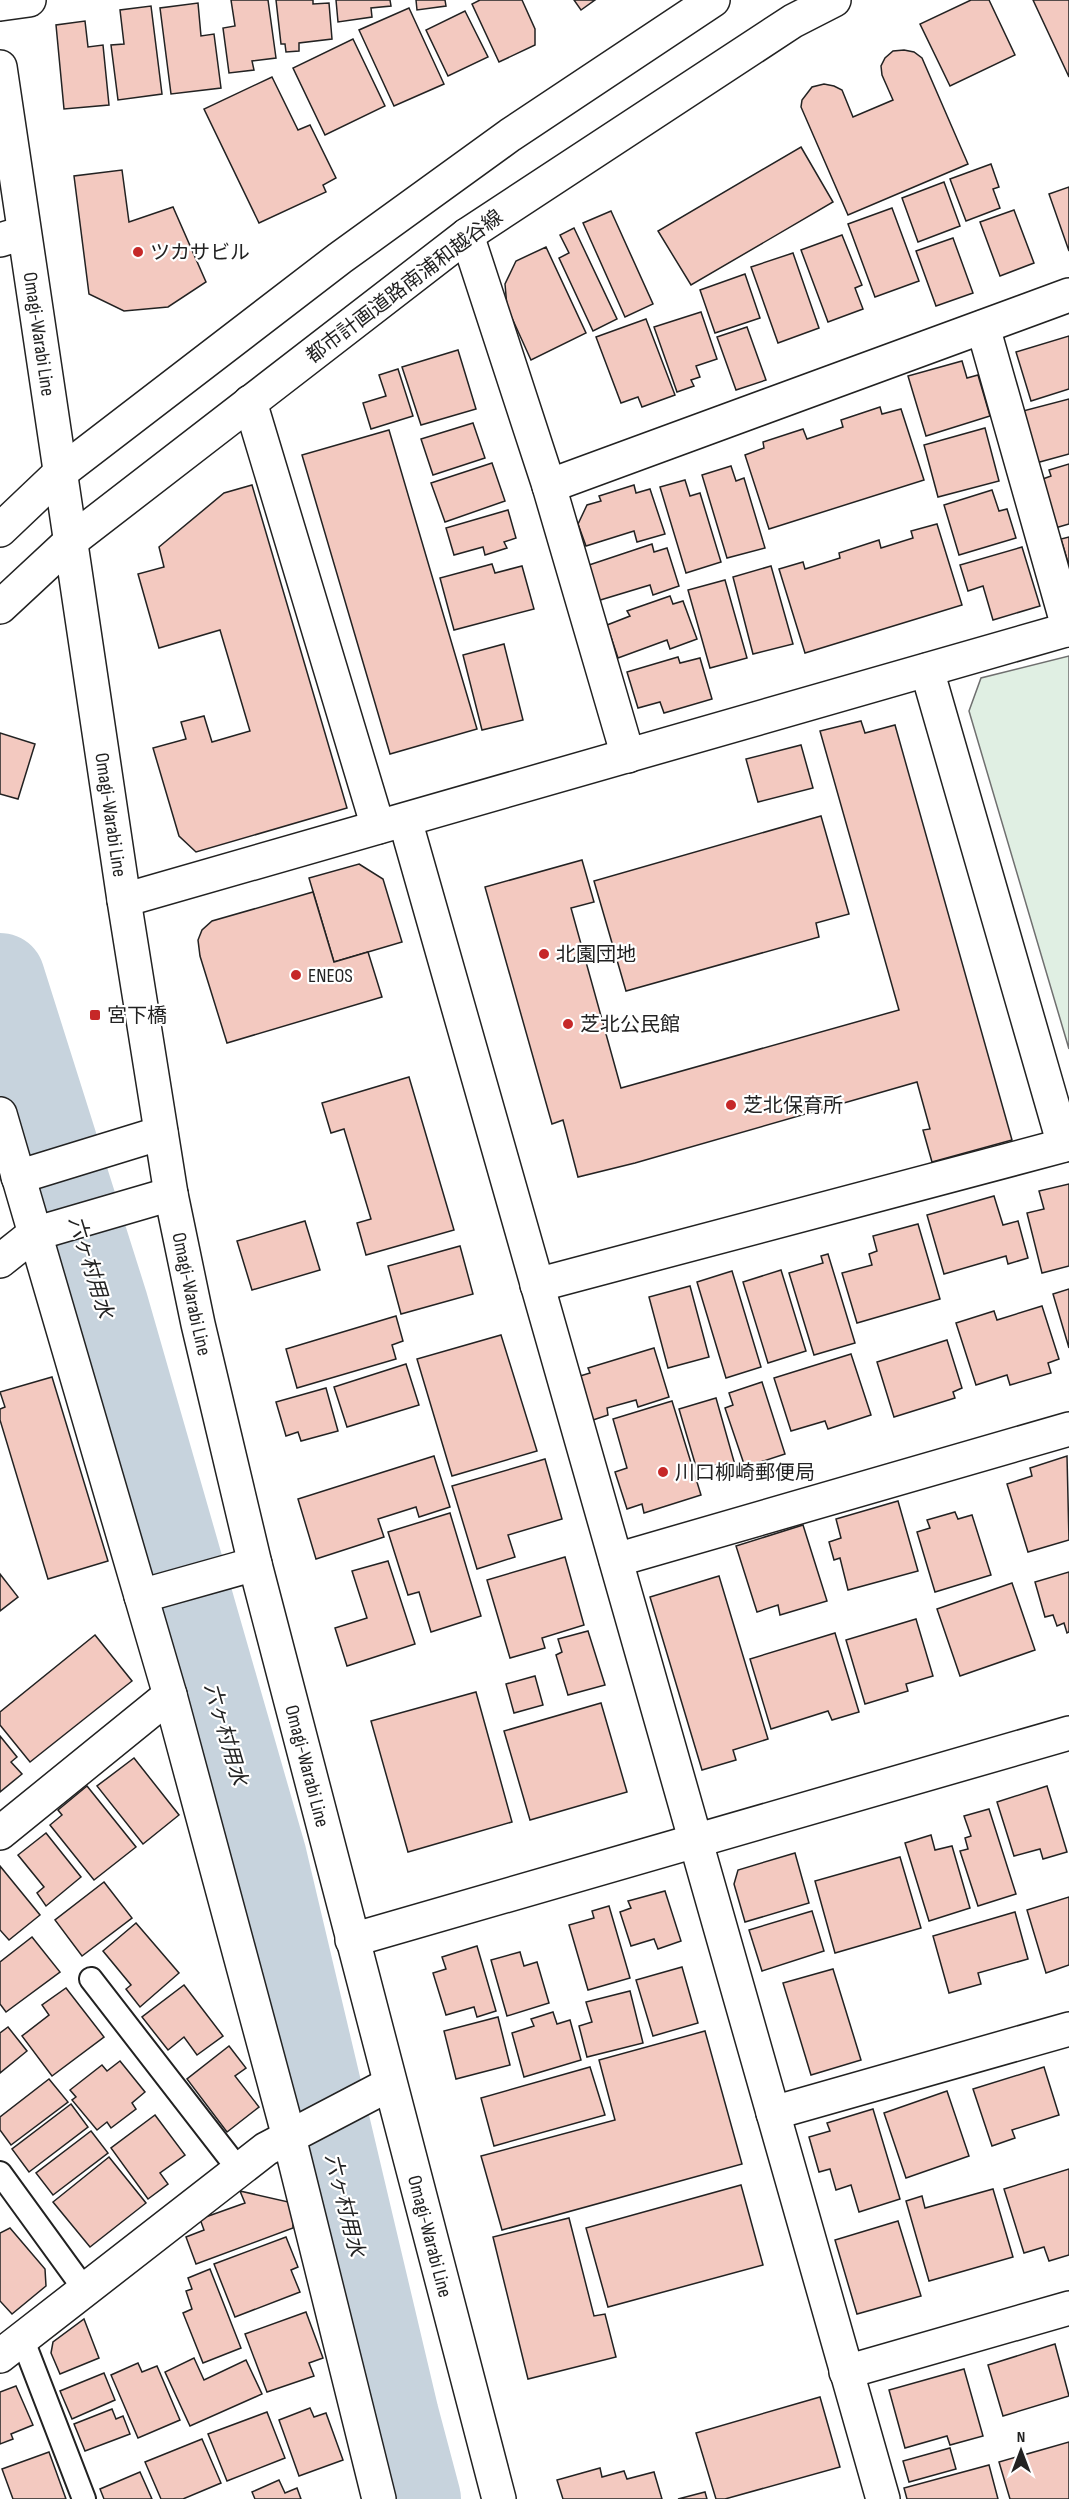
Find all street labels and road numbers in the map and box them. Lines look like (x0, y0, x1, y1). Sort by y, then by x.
street label: 都市計画道路南浦和越谷線 (302, 205, 508, 369)
street label: Omagi-Warabi Line (18, 270, 60, 398)
street label: Omagi-Warabi Line (89, 751, 131, 879)
street label: Omagi-Warabi Line (166, 1230, 216, 1358)
street label: Omagi-Warabi Line (279, 1702, 334, 1830)
street label: Omagi-Warabi Line (402, 2173, 457, 2300)

